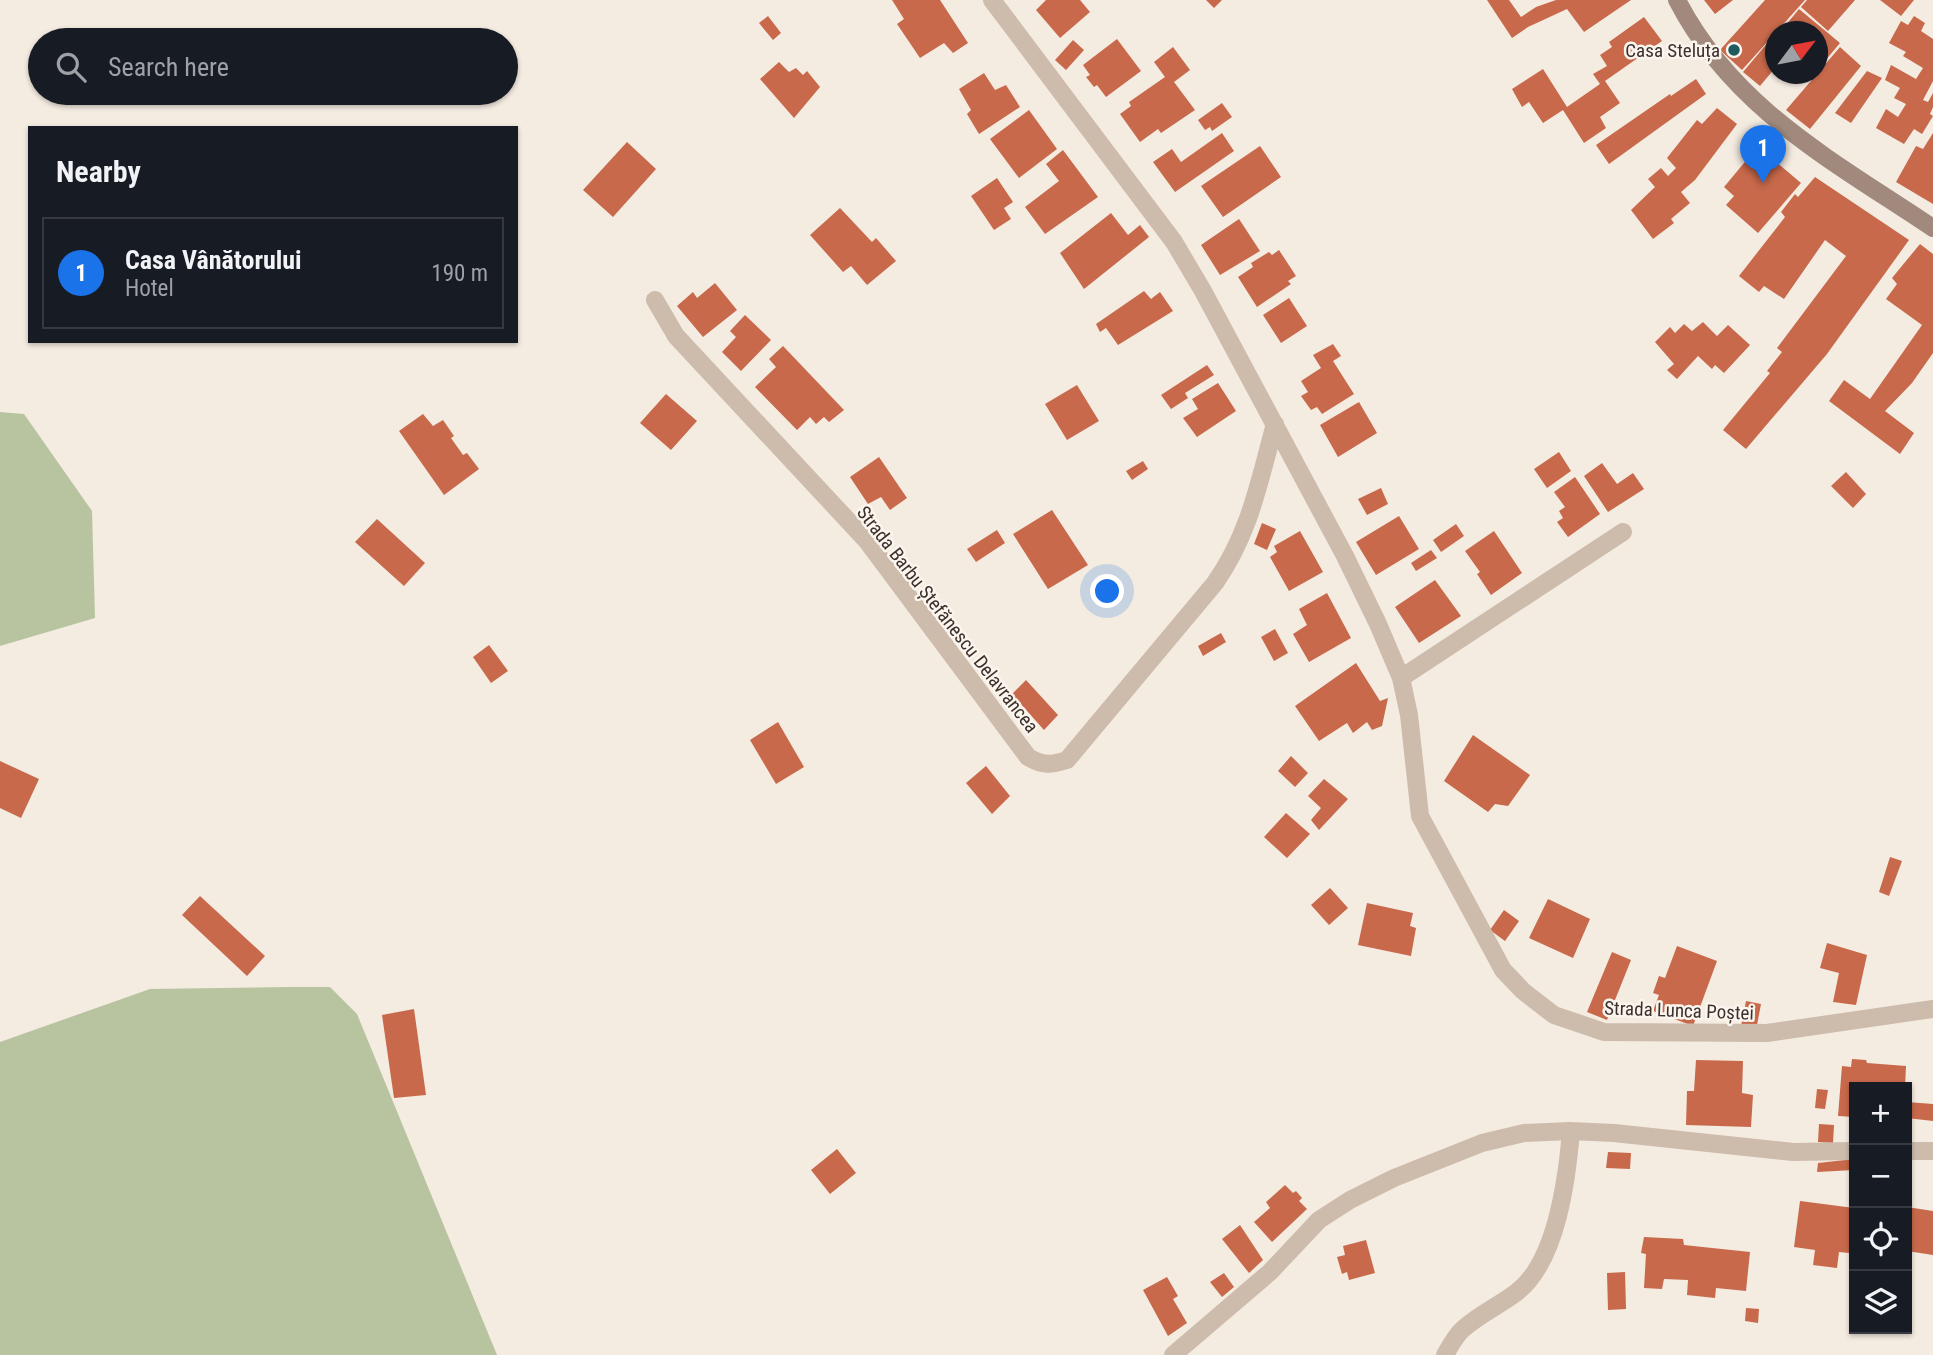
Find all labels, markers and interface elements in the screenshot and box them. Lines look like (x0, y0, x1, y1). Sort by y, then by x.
north arrow (1765, 21, 1828, 84)
search box (28, 28, 518, 105)
place label: Casa Steluța (1625, 39, 1720, 62)
marker: Casa Steluța (1726, 42, 1742, 58)
icon: search (52, 48, 90, 86)
text: Search here (108, 52, 229, 82)
pin: 1 (1740, 125, 1786, 183)
text: Nearby (56, 154, 141, 189)
text: Casa Vânătorului (125, 245, 302, 275)
text: 1 (75, 260, 87, 287)
text: 190 m (431, 260, 488, 287)
text: Hotel (125, 275, 174, 302)
street label: Strada Barbu Ștefănescu Delavrancea (852, 501, 1043, 737)
your location (1090, 574, 1124, 608)
street label: Strada Lunca Poștei (1604, 996, 1754, 1025)
map controls (1849, 1082, 1912, 1334)
button: + (1849, 1082, 1912, 1145)
button: − (1849, 1145, 1912, 1208)
button: locate (1849, 1208, 1912, 1271)
button: layers (1849, 1271, 1912, 1334)

